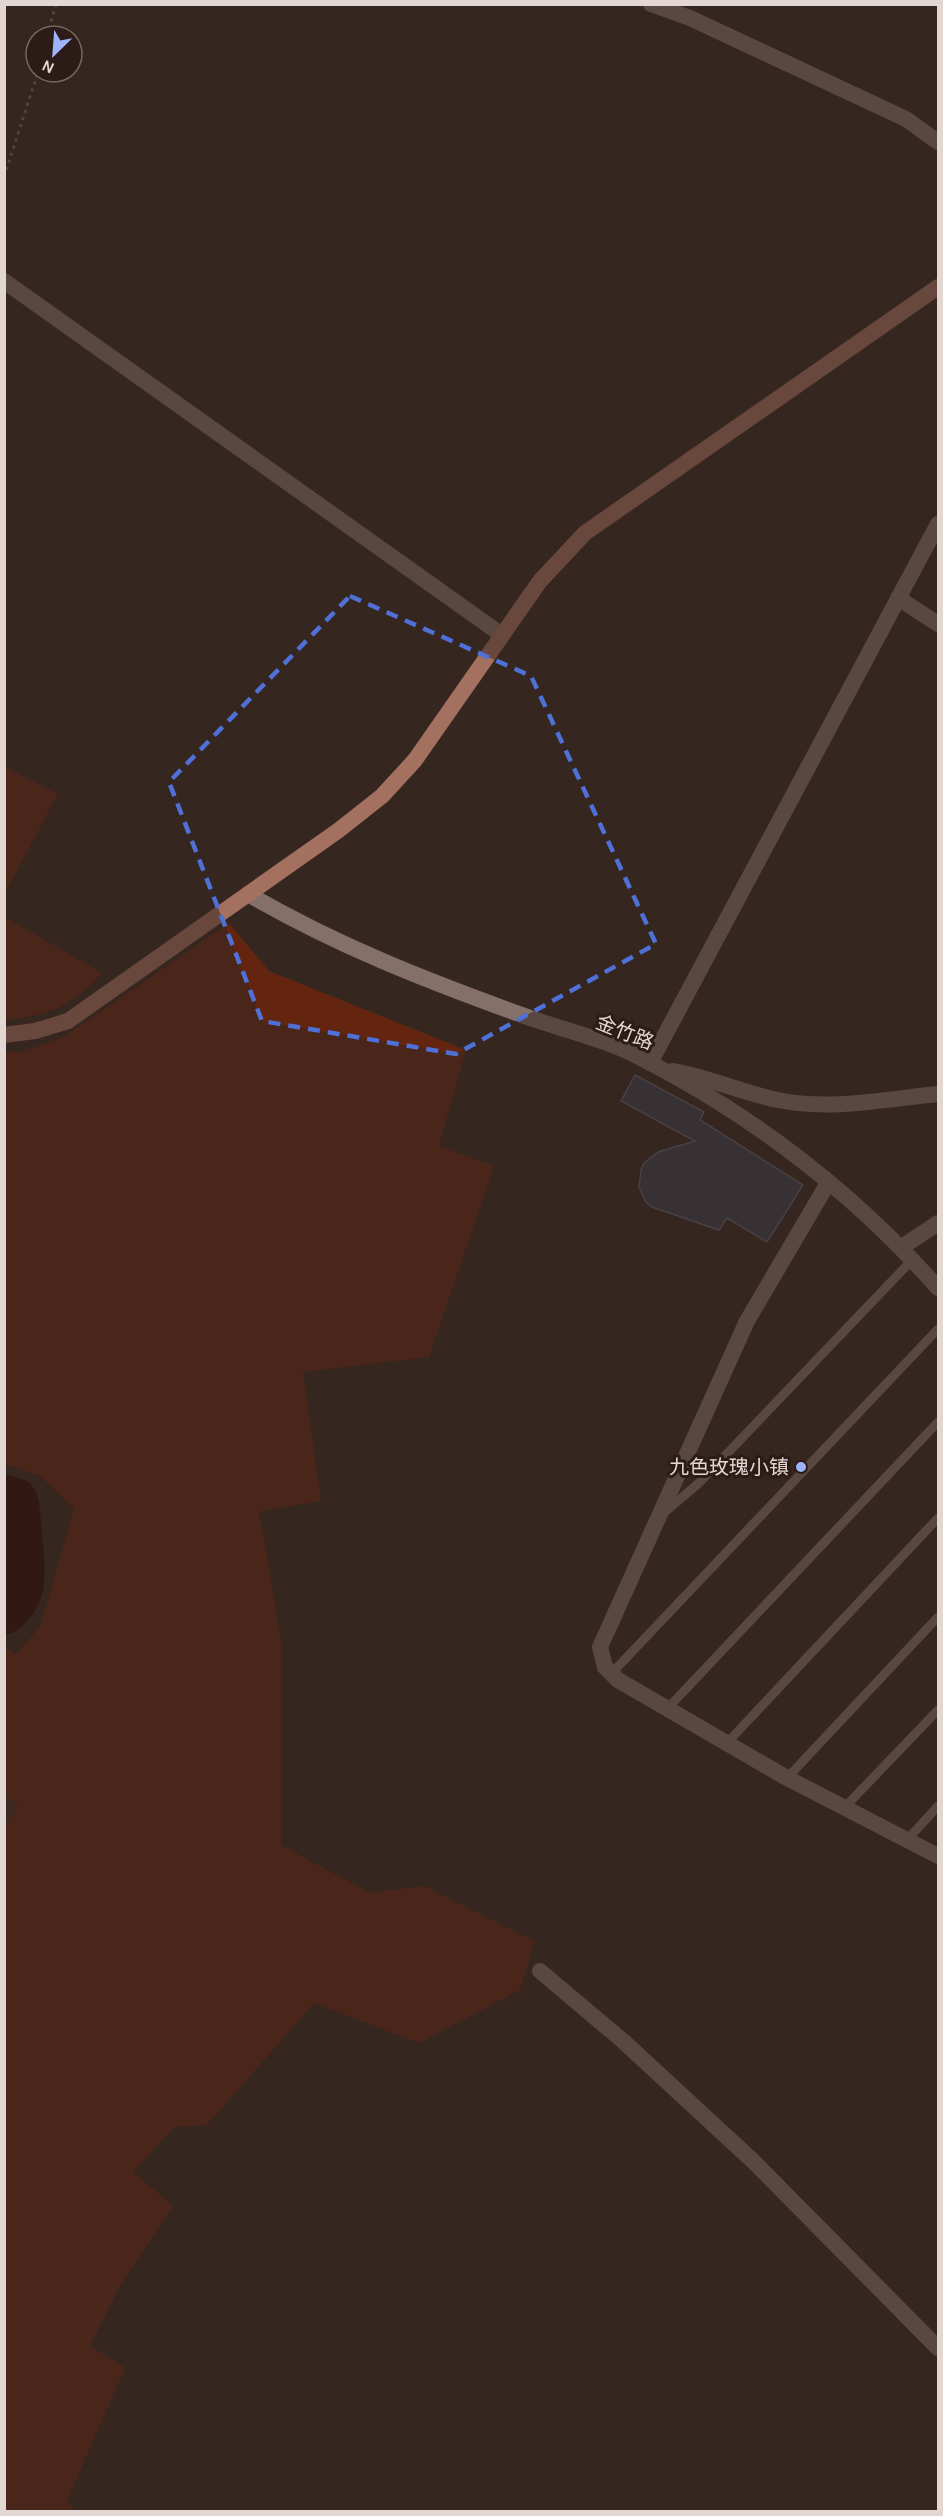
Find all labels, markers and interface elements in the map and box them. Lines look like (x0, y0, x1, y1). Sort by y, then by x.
north arrow (24, 24, 84, 84)
text: N (39, 56, 57, 78)
street label: 金竹路 (593, 1011, 657, 1054)
place label: 九色玫瑰小镇 (669, 1456, 789, 1479)
marker: 九色玫瑰小镇 (794, 1460, 808, 1474)

